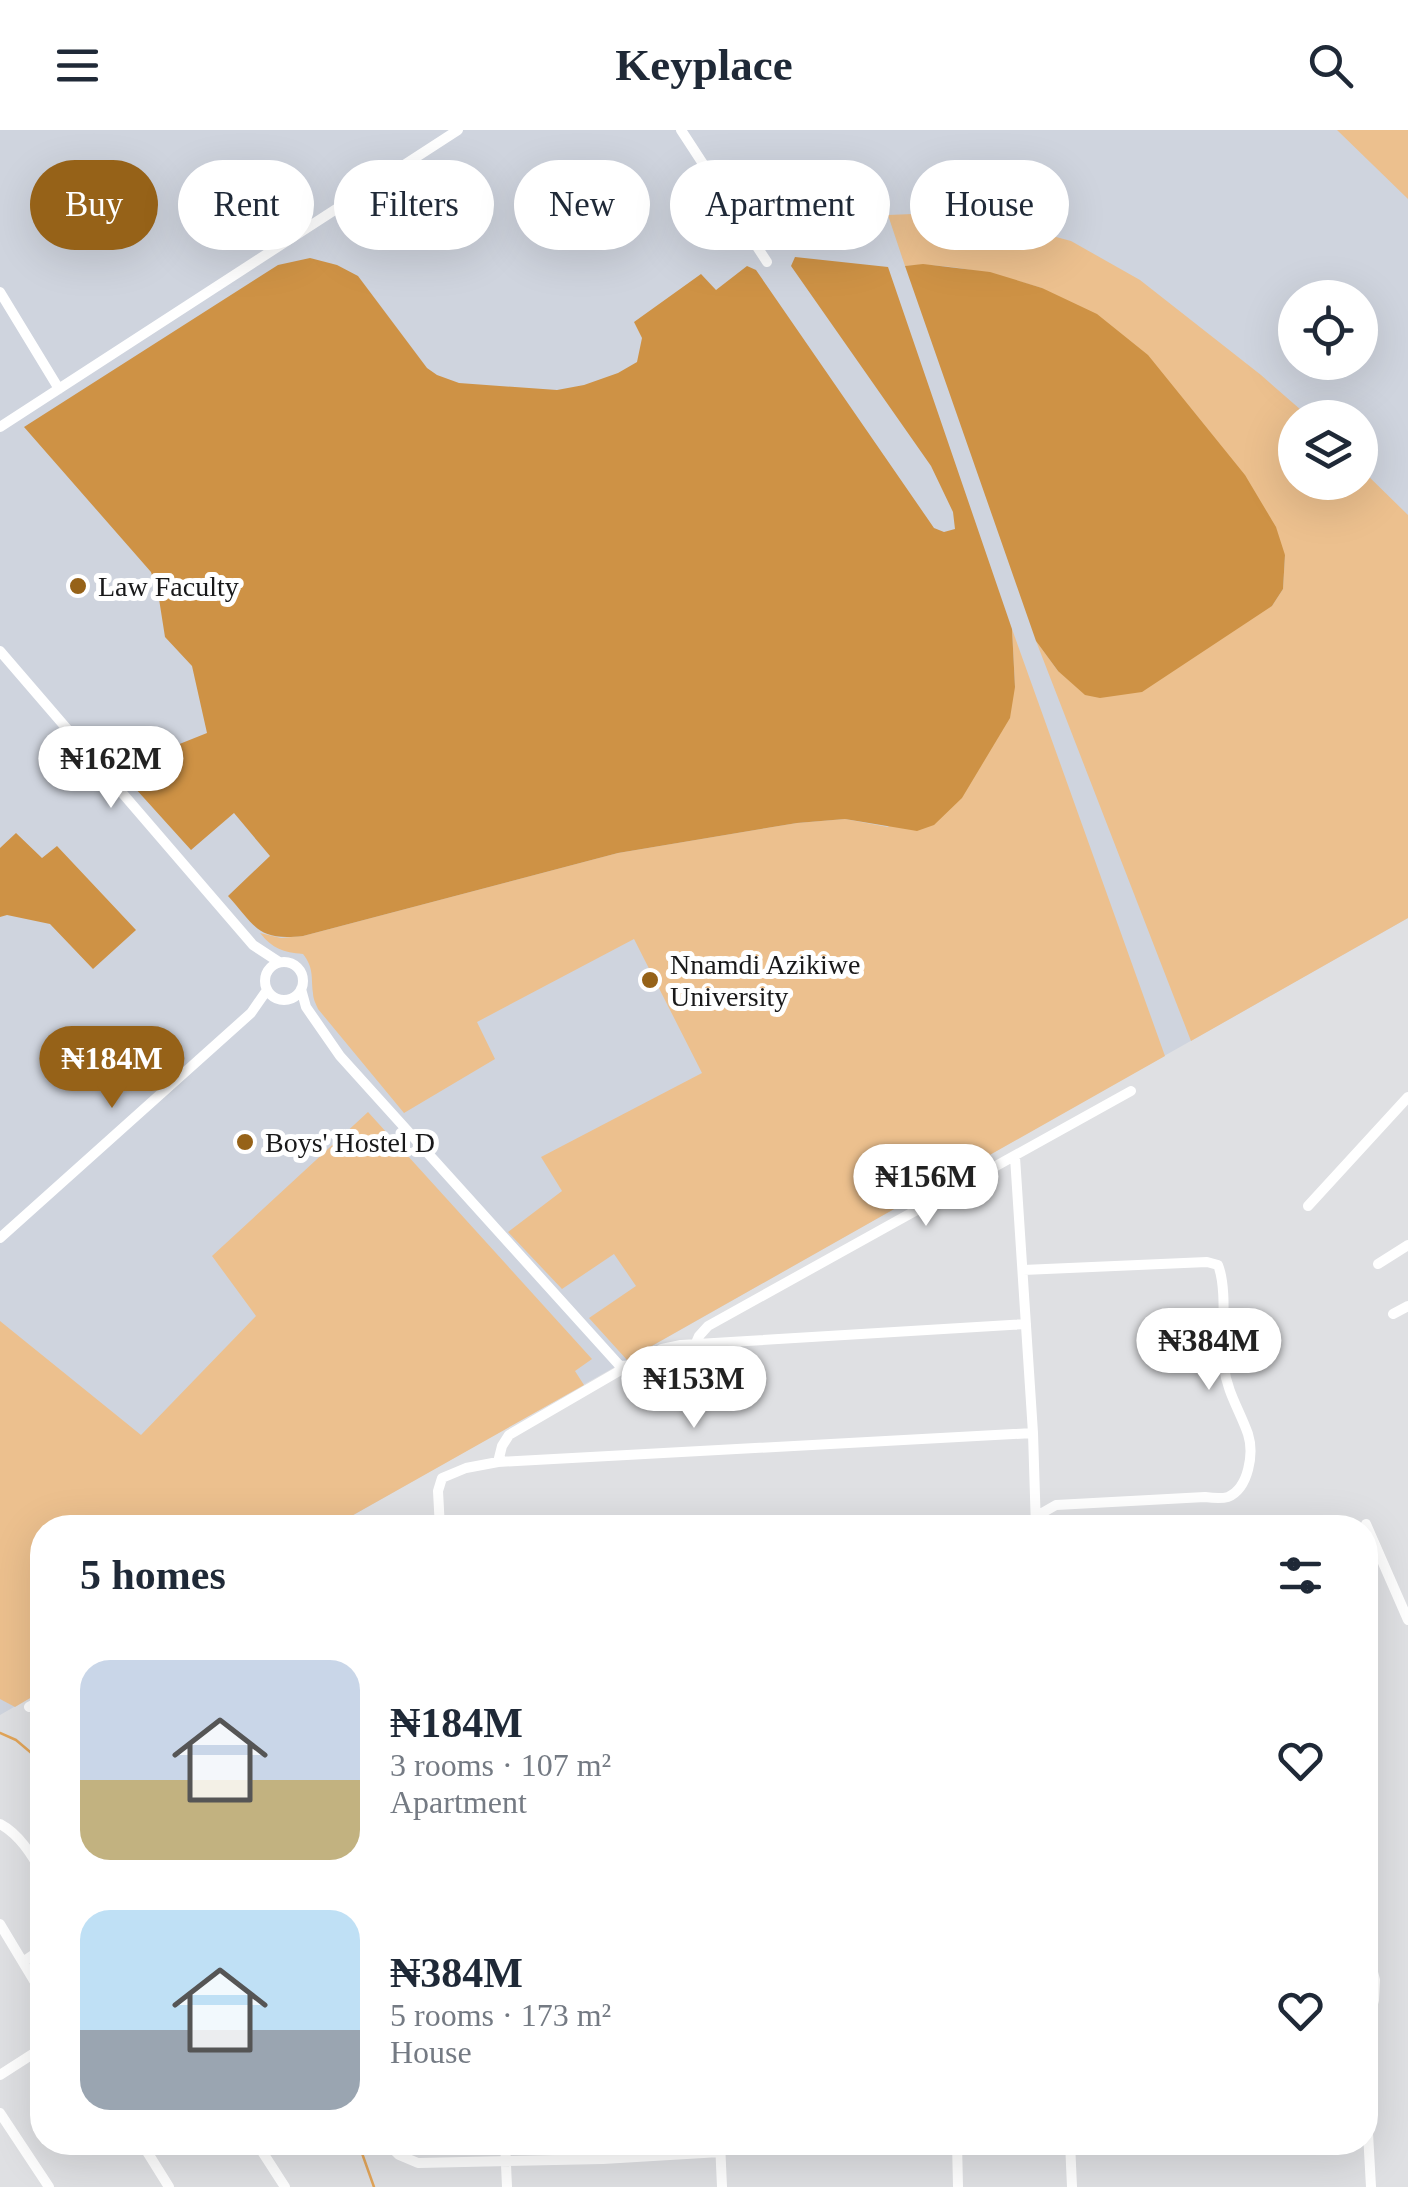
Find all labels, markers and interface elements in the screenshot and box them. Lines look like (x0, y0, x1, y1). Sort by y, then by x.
icon: menu (50, 38, 105, 93)
icon: search (1303, 38, 1358, 93)
text: Keyplace (615, 40, 793, 90)
chip: Buy (30, 160, 158, 250)
chip: Rent (178, 160, 314, 250)
chip: Filters (334, 160, 494, 250)
chip: New (514, 160, 650, 250)
chip: Apartment (670, 160, 890, 250)
chip: House (910, 160, 1069, 250)
map controls (1278, 280, 1378, 500)
button: locate (1278, 280, 1378, 380)
button: layers (1278, 400, 1378, 500)
place label: Law Faculty (98, 571, 239, 602)
marker: Law Faculty (67, 575, 89, 597)
pin: ₦162M (41, 726, 181, 811)
text: ₦162M (60, 740, 162, 776)
place label: Nnamdi Azikiwe University (670, 949, 861, 1012)
marker: Nnamdi Azikiwe University (639, 969, 661, 991)
pin: ₦184M (42, 1026, 182, 1111)
text: ₦184M (61, 1040, 163, 1076)
place label: Boys' Hostel D (265, 1127, 435, 1158)
marker: Boys' Hostel D (234, 1131, 256, 1153)
pin: ₦156M (856, 1144, 996, 1229)
text: ₦156M (875, 1158, 977, 1194)
pin: ₦384M (1139, 1308, 1279, 1393)
text: ₦384M (1158, 1322, 1260, 1358)
pin: ₦153M (624, 1346, 764, 1431)
text: ₦153M (643, 1360, 745, 1396)
icon: filters (1273, 1548, 1328, 1603)
text: 5 homes (80, 1552, 226, 1598)
icon: home (160, 1700, 280, 1820)
text: ₦184M (390, 1700, 523, 1746)
icon: heart (1273, 1733, 1328, 1788)
text: 3 rooms · 107 m² (390, 1747, 611, 1783)
text: Apartment (390, 1784, 527, 1820)
icon: home (160, 1950, 280, 2070)
text: ₦384M (390, 1950, 523, 1996)
icon: heart (1273, 1983, 1328, 2038)
text: 5 rooms · 173 m² (390, 1997, 611, 2033)
text: House (390, 2034, 472, 2070)

